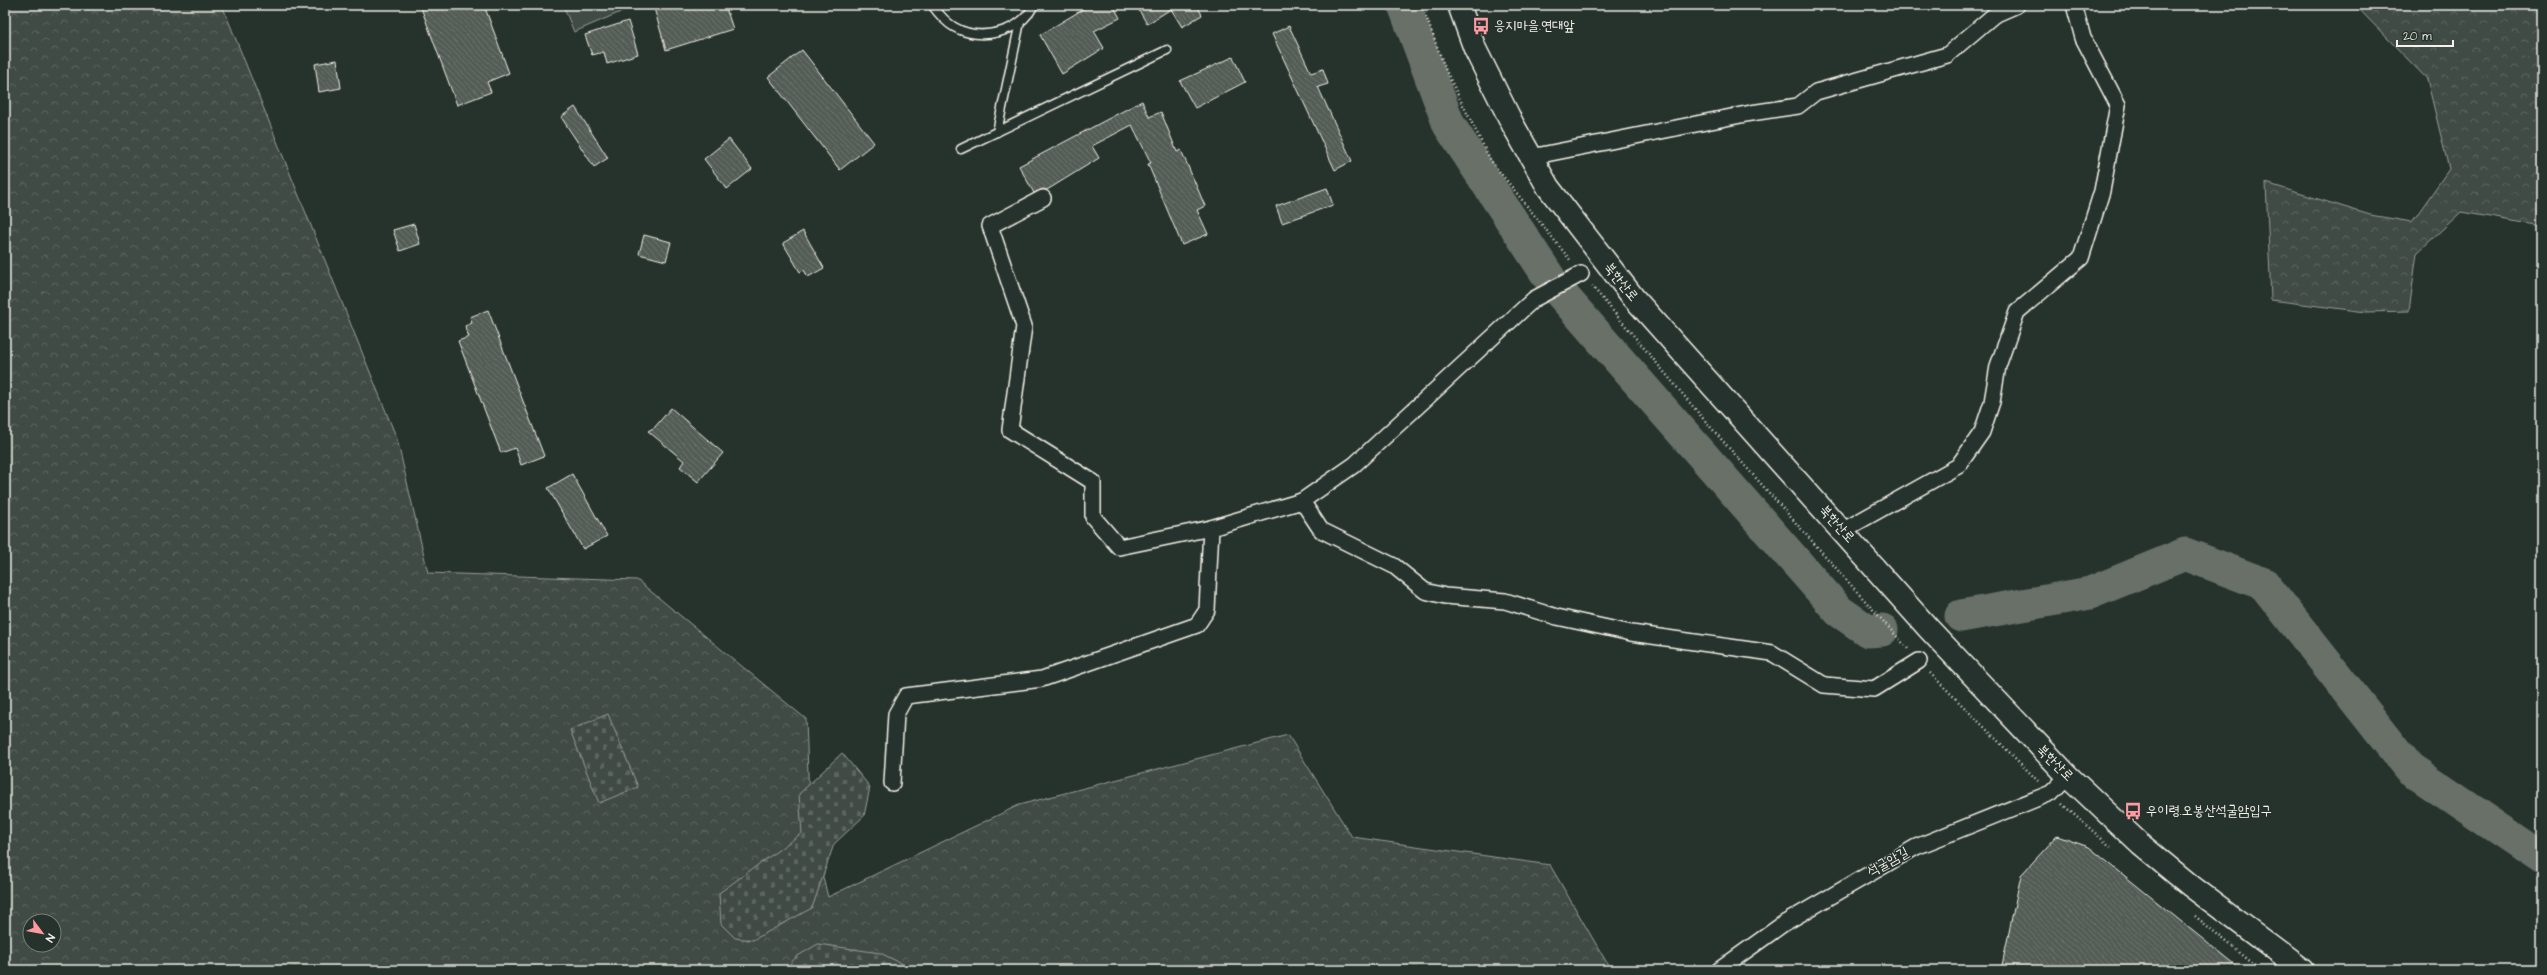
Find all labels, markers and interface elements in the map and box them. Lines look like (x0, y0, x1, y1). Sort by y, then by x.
bus stop icon: 응지마을.연대앞 (1471, 16, 1491, 36)
place label: 응지마을.연대앞 (1494, 16, 1575, 36)
scale bar (2397, 22, 2453, 48)
text: 20 m (2403, 28, 2432, 45)
street label: 북한산로 (1599, 258, 1643, 306)
street label: 북한산로 (1814, 501, 1860, 547)
street label: 북한산로 (2032, 740, 2078, 786)
bus stop icon: 우이령.오봉산석굴암입구 (2123, 801, 2143, 821)
place label: 우이령.오봉산석굴암입구 (2146, 801, 2272, 821)
street label: 석굴암길 (1863, 842, 1913, 882)
north arrow (22, 913, 62, 953)
text: N (42, 931, 58, 945)

